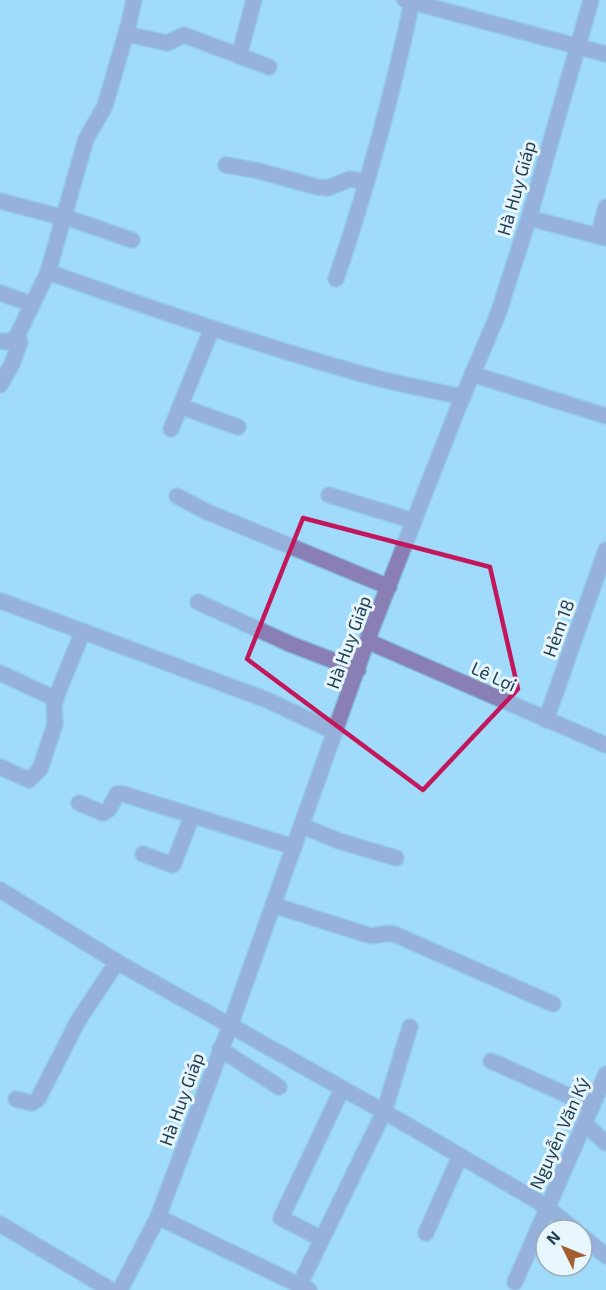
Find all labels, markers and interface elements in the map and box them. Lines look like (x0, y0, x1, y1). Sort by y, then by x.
street label: Hà Huy Giáp (492, 138, 540, 238)
street label: Hà Huy Giáp (321, 592, 375, 692)
street label: Hẻm 18 (537, 596, 579, 660)
street label: Lê Lợi (468, 656, 520, 696)
street label: Hà Huy Giáp (154, 1049, 208, 1149)
street label: Nguyễn Văn Ký (524, 1073, 594, 1193)
north arrow (534, 1218, 594, 1278)
text: N (542, 1227, 564, 1248)

